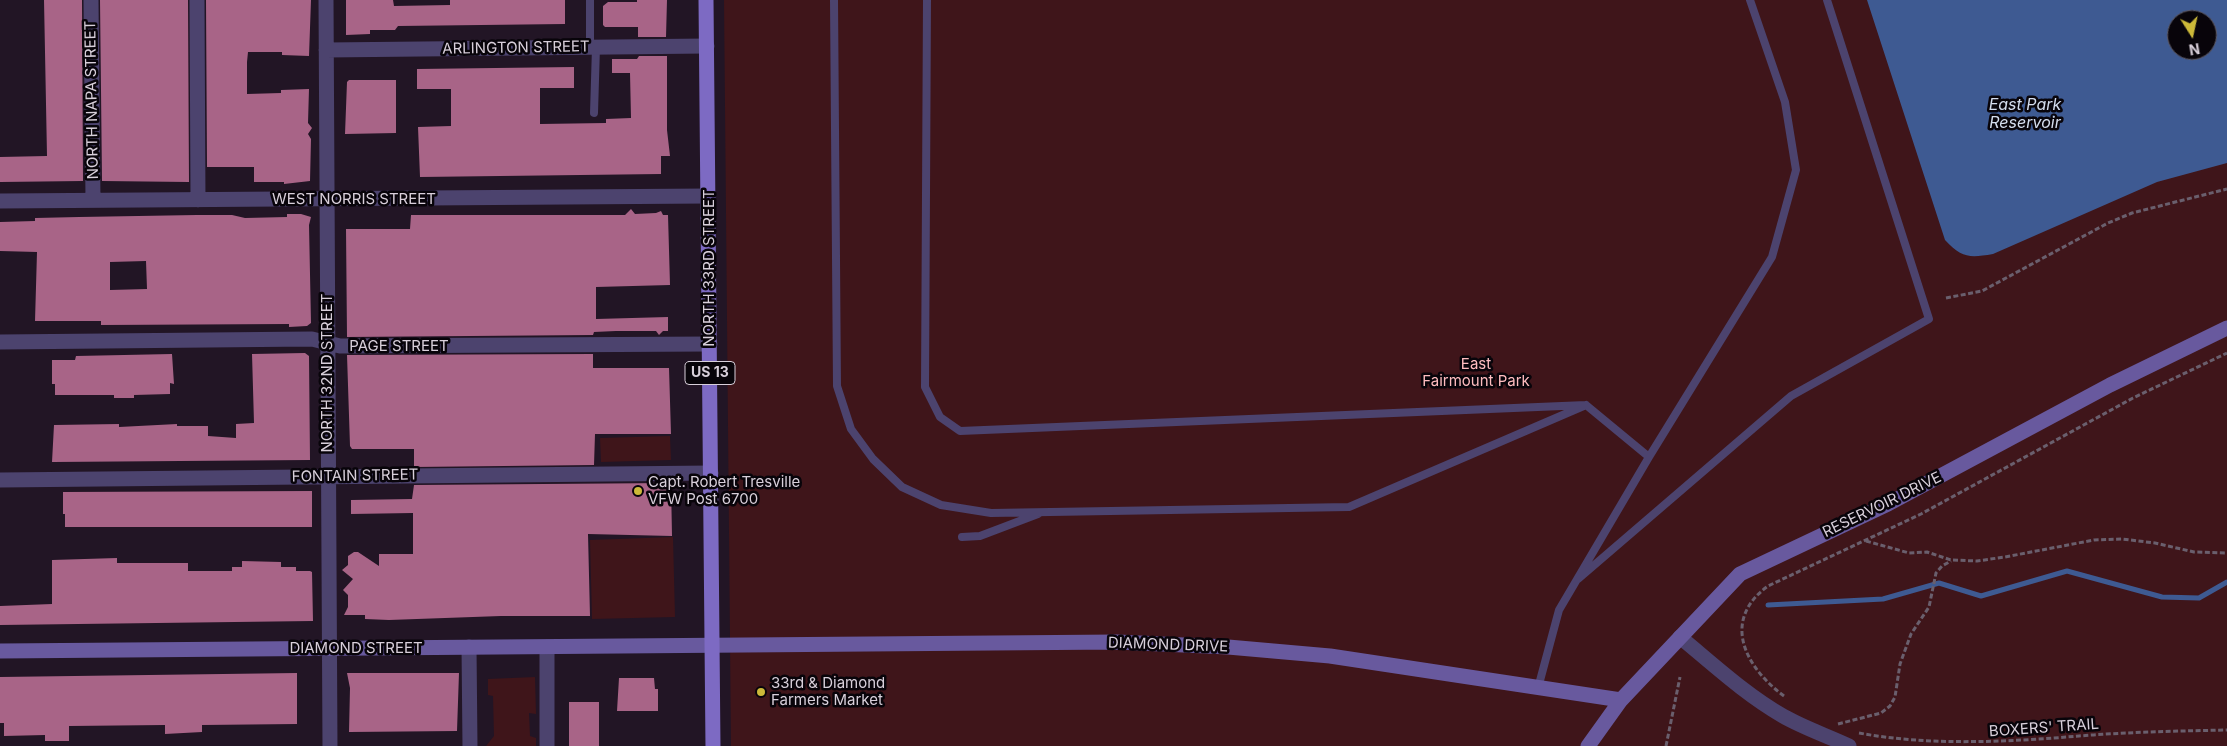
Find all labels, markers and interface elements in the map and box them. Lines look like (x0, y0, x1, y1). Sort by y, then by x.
north arrow (2167, 10, 2217, 60)
street label: NORTH NAPA STREET (82, 20, 102, 180)
street label: ARLINGTON STREET (442, 38, 590, 58)
text: N (2188, 40, 2201, 59)
water label: East Park Reservoir (1989, 95, 2061, 133)
street label: NORTH 33RD STREET (700, 189, 718, 347)
street label: WEST NORRIS STREET (272, 190, 436, 208)
street label: NORTH 32ND STREET (318, 294, 336, 452)
street label: PAGE STREET (349, 337, 449, 355)
park label: East Fairmount Park (1422, 355, 1530, 390)
road number: US 13 (685, 362, 735, 384)
street label: FONTAIN STREET (292, 466, 418, 486)
street label: RESERVOIR DRIVE (1820, 468, 1944, 542)
place label: Capt. Robert Tresville VFW Post 6700 (648, 473, 800, 508)
marker: Capt. Robert Tresville VFW Post 6700 (632, 485, 644, 497)
street label: DIAMOND DRIVE (1108, 634, 1228, 656)
street label: DIAMOND STREET (289, 639, 423, 657)
place label: 33rd & Diamond Farmers Market (771, 674, 885, 709)
marker: 33rd & Diamond Farmers Market (755, 686, 767, 698)
street label: BOXERS' TRAIL (1988, 715, 2100, 741)

